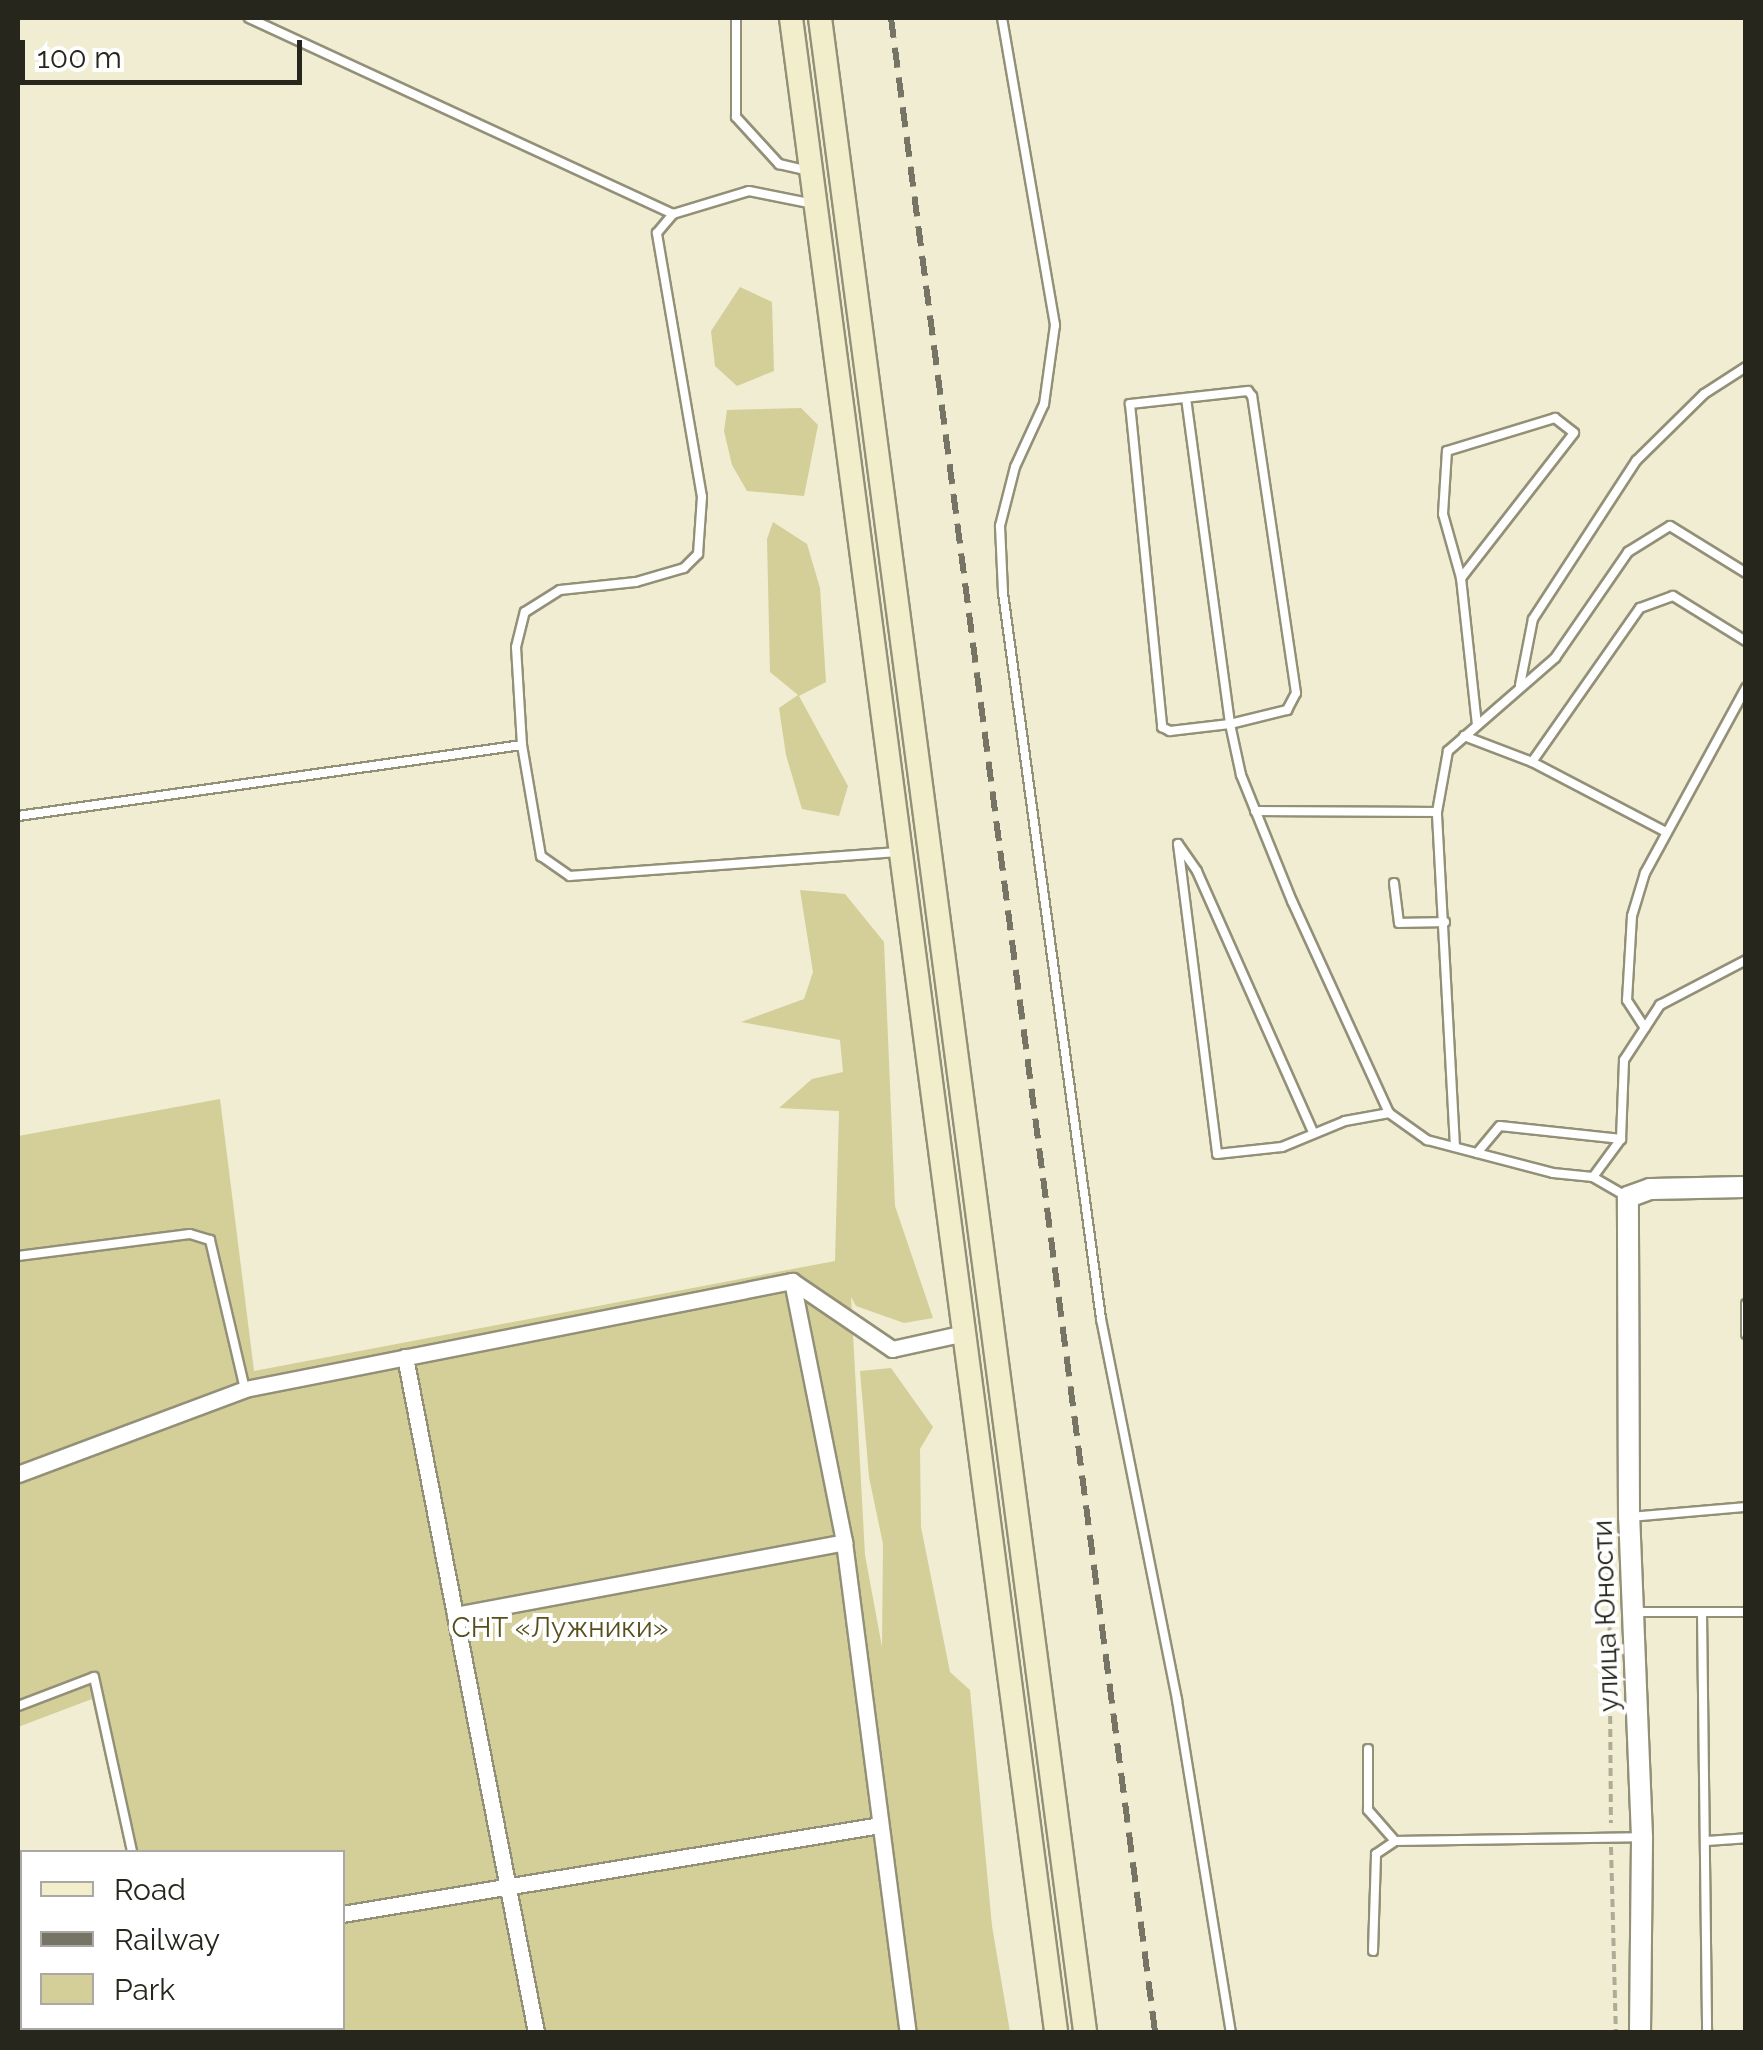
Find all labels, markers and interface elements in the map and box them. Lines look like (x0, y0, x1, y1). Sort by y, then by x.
scale bar (25, 20, 308, 82)
text: 100 m (37, 40, 122, 75)
street label: улица Юности (1586, 1519, 1626, 1713)
park label: СНТ «Лужники» (451, 1611, 669, 1645)
legend (20, 1850, 345, 2030)
text: Road (114, 1872, 186, 1907)
text: Railway (114, 1922, 220, 1957)
text: Park (114, 1972, 175, 2007)

